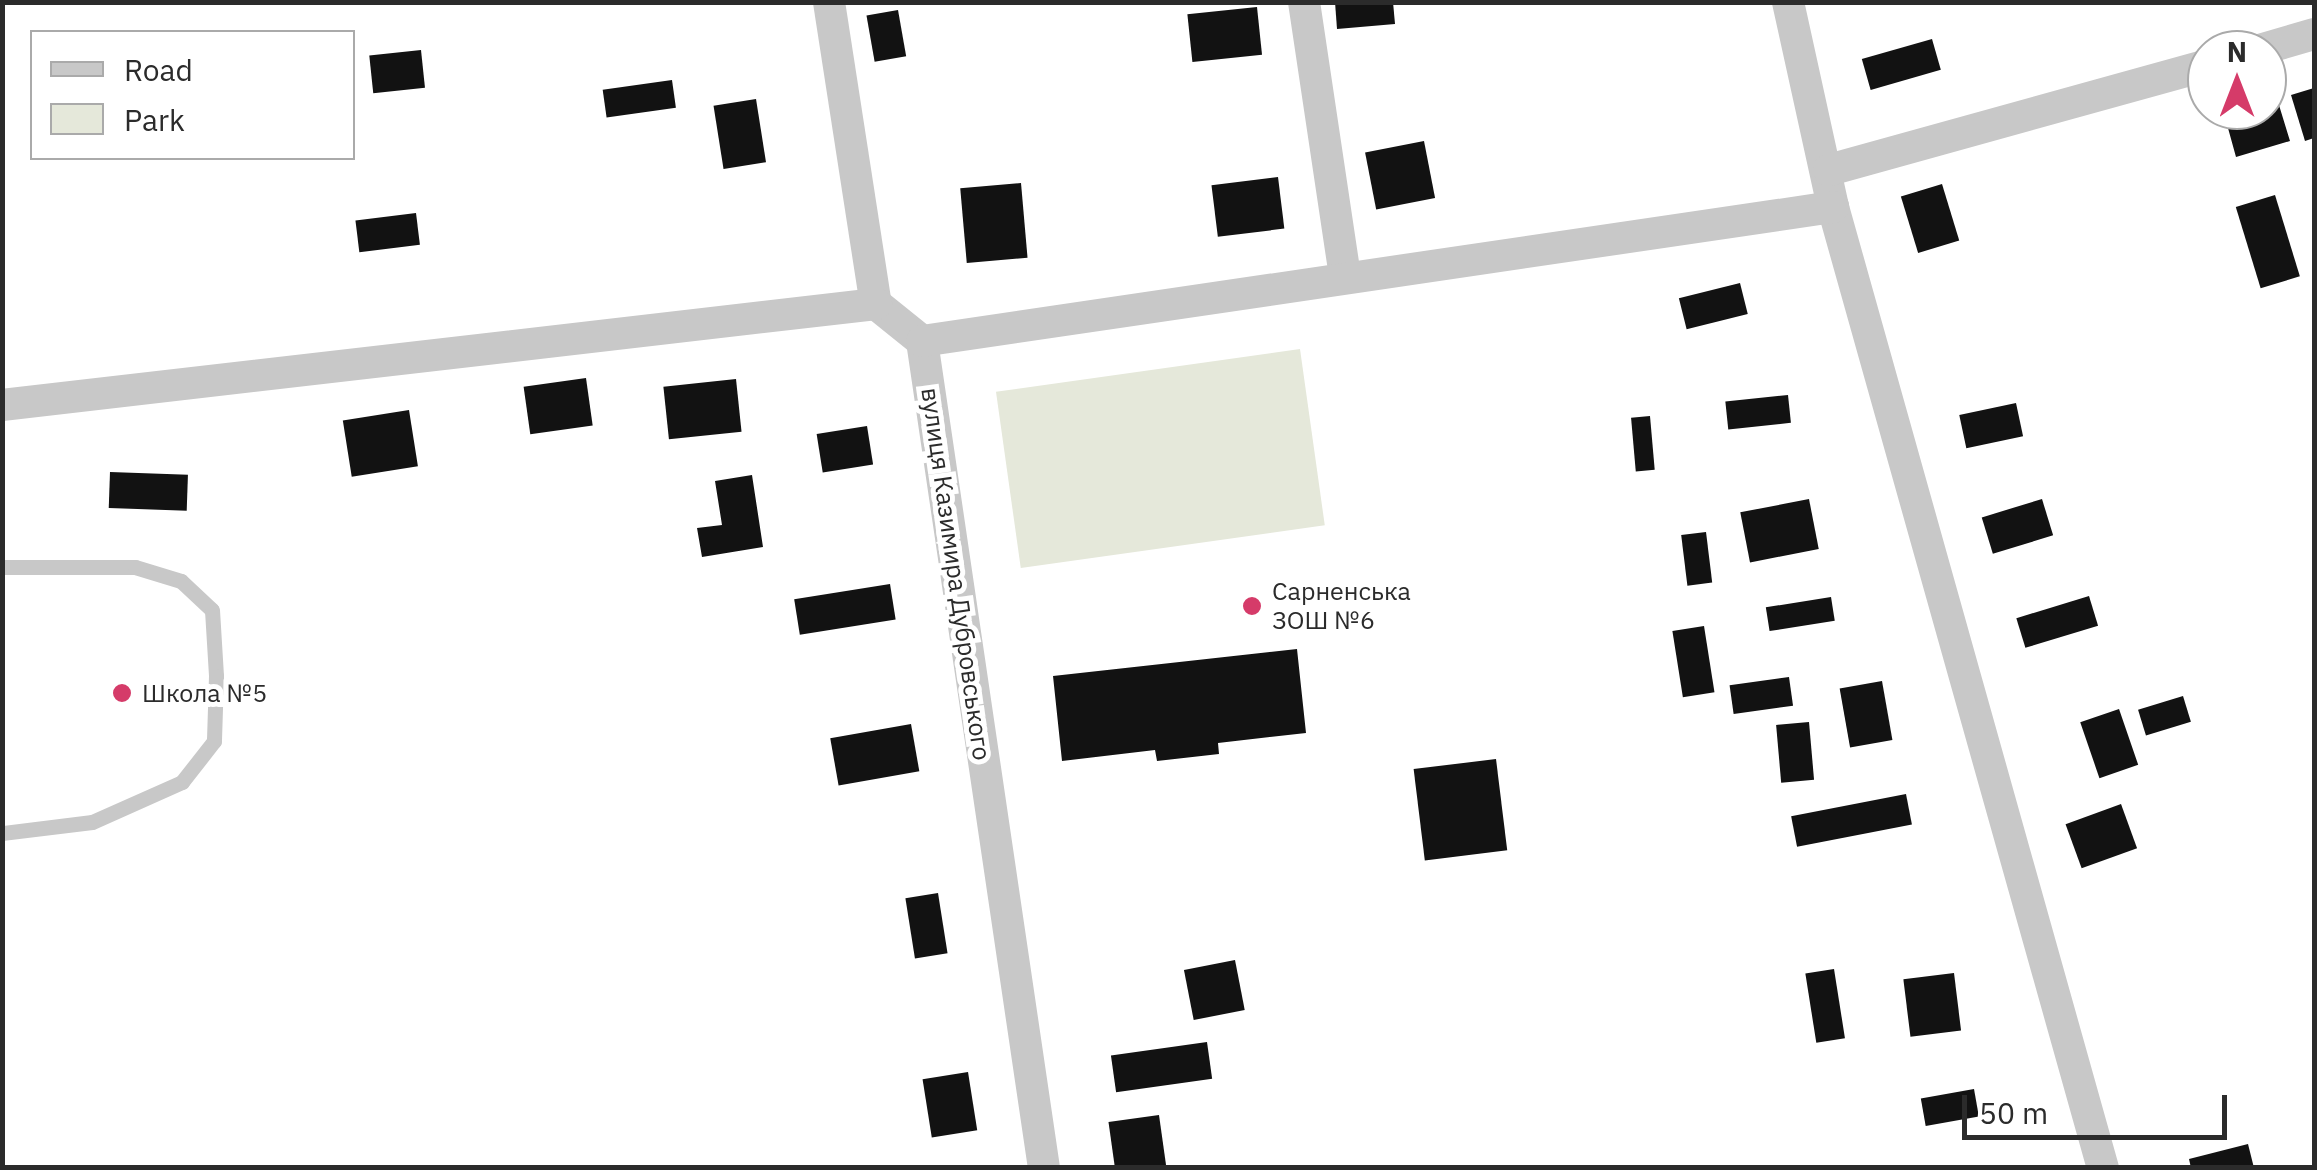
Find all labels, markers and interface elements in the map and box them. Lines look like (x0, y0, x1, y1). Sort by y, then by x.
legend (30, 30, 355, 160)
north arrow (2187, 30, 2287, 130)
text: N (2227, 33, 2247, 70)
text: Road (124, 50, 193, 89)
text: Park (124, 100, 185, 139)
street label: вулиця Казимира Дубровського (915, 386, 997, 762)
place label: Сарненська ЗОШ №6 (1272, 577, 1411, 636)
marker: Сарненська ЗОШ №6 (1241, 595, 1263, 617)
place label: Школа №5 (142, 678, 267, 708)
marker: Школа №5 (111, 682, 133, 704)
scale bar (1967, 1075, 2232, 1137)
text: 50 m (1979, 1093, 2048, 1132)

